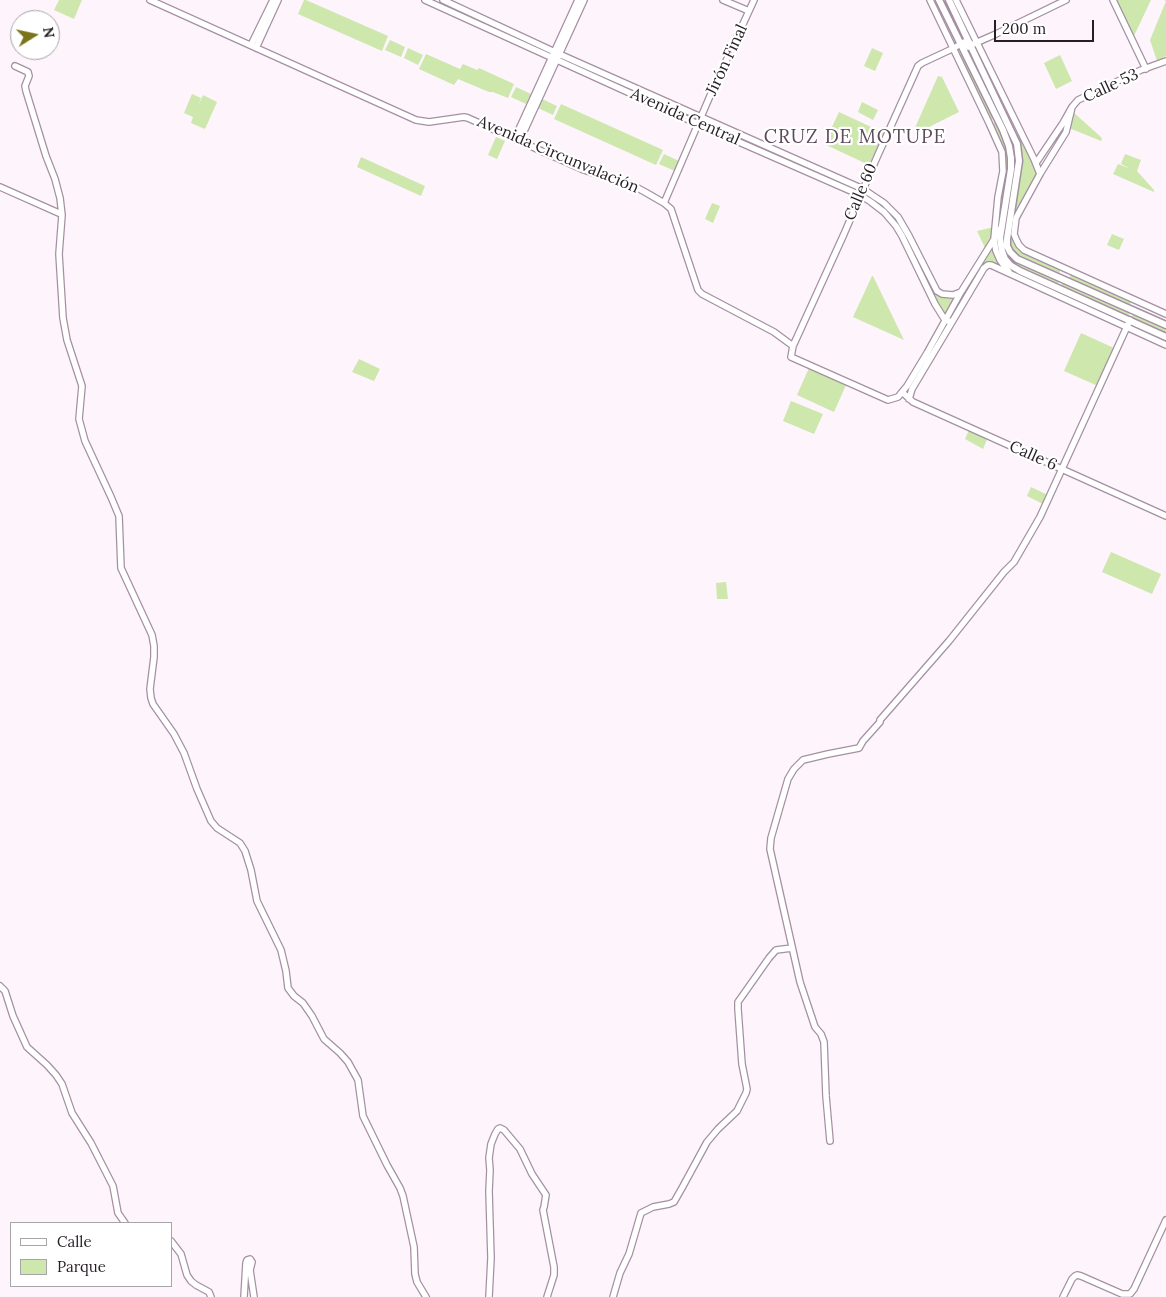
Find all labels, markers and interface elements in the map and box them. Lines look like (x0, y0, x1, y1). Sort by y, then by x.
north arrow (10, 10, 60, 60)
scale bar (996, 10, 1096, 42)
text: 200 m (1002, 19, 1046, 38)
street label: Jirón Final (702, 21, 752, 99)
text: N (39, 26, 59, 39)
street label: Calle 53 (1080, 65, 1142, 107)
street label: Avenida Central (627, 84, 743, 150)
street label: Avenida Circunvalación (474, 112, 642, 198)
district label: CRUZ DE MOTUPE (762, 127, 948, 149)
street label: Calle 60 (840, 161, 882, 223)
street label: Calle 6 (1006, 437, 1060, 475)
legend (10, 1222, 172, 1287)
text: Calle (57, 1232, 92, 1251)
text: Parque (57, 1257, 106, 1276)

